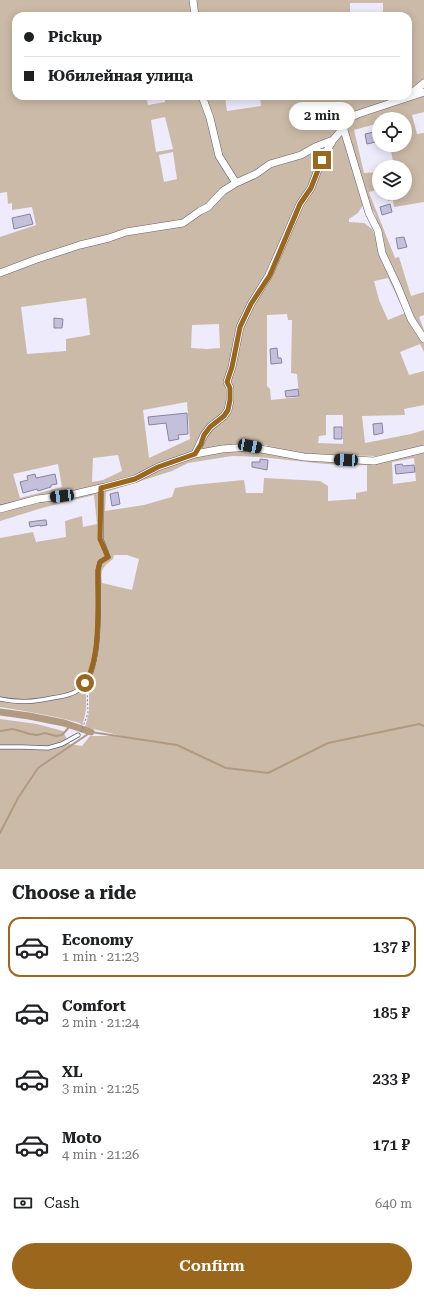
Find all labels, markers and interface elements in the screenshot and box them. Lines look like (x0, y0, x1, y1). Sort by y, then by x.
text: Pickup (48, 28, 102, 46)
text: Юбилейная улица (48, 67, 193, 85)
callout: 2 min (289, 102, 355, 130)
text: 2 min (304, 108, 340, 123)
map controls (372, 112, 412, 200)
button: locate (372, 112, 412, 152)
route end (313, 151, 331, 169)
button: layers (372, 160, 412, 200)
car (237, 438, 263, 454)
car (334, 453, 358, 467)
car (49, 489, 75, 503)
route start (76, 674, 94, 692)
text: Choose a ride (12, 882, 136, 903)
icon: car (14, 929, 50, 965)
text: Economy (62, 931, 133, 949)
text: 137 ₽ (373, 938, 410, 956)
text: 1 min · 21:23 (62, 949, 139, 964)
icon: car (14, 995, 50, 1031)
text: Comfort (62, 997, 126, 1015)
text: 185 ₽ (373, 1004, 410, 1022)
text: 2 min · 21:24 (62, 1015, 139, 1030)
icon: car (14, 1061, 50, 1097)
text: XL (62, 1063, 83, 1081)
text: 233 ₽ (373, 1070, 410, 1088)
text: 3 min · 21:25 (62, 1081, 139, 1096)
icon: car (14, 1127, 50, 1163)
text: Moto (62, 1129, 102, 1147)
text: 171 ₽ (373, 1136, 410, 1154)
text: 4 min · 21:26 (62, 1147, 139, 1162)
icon: cash (12, 1192, 34, 1214)
text: Cash (44, 1194, 80, 1212)
text: 640 m (375, 1196, 412, 1211)
button: Confirm (12, 1243, 412, 1289)

